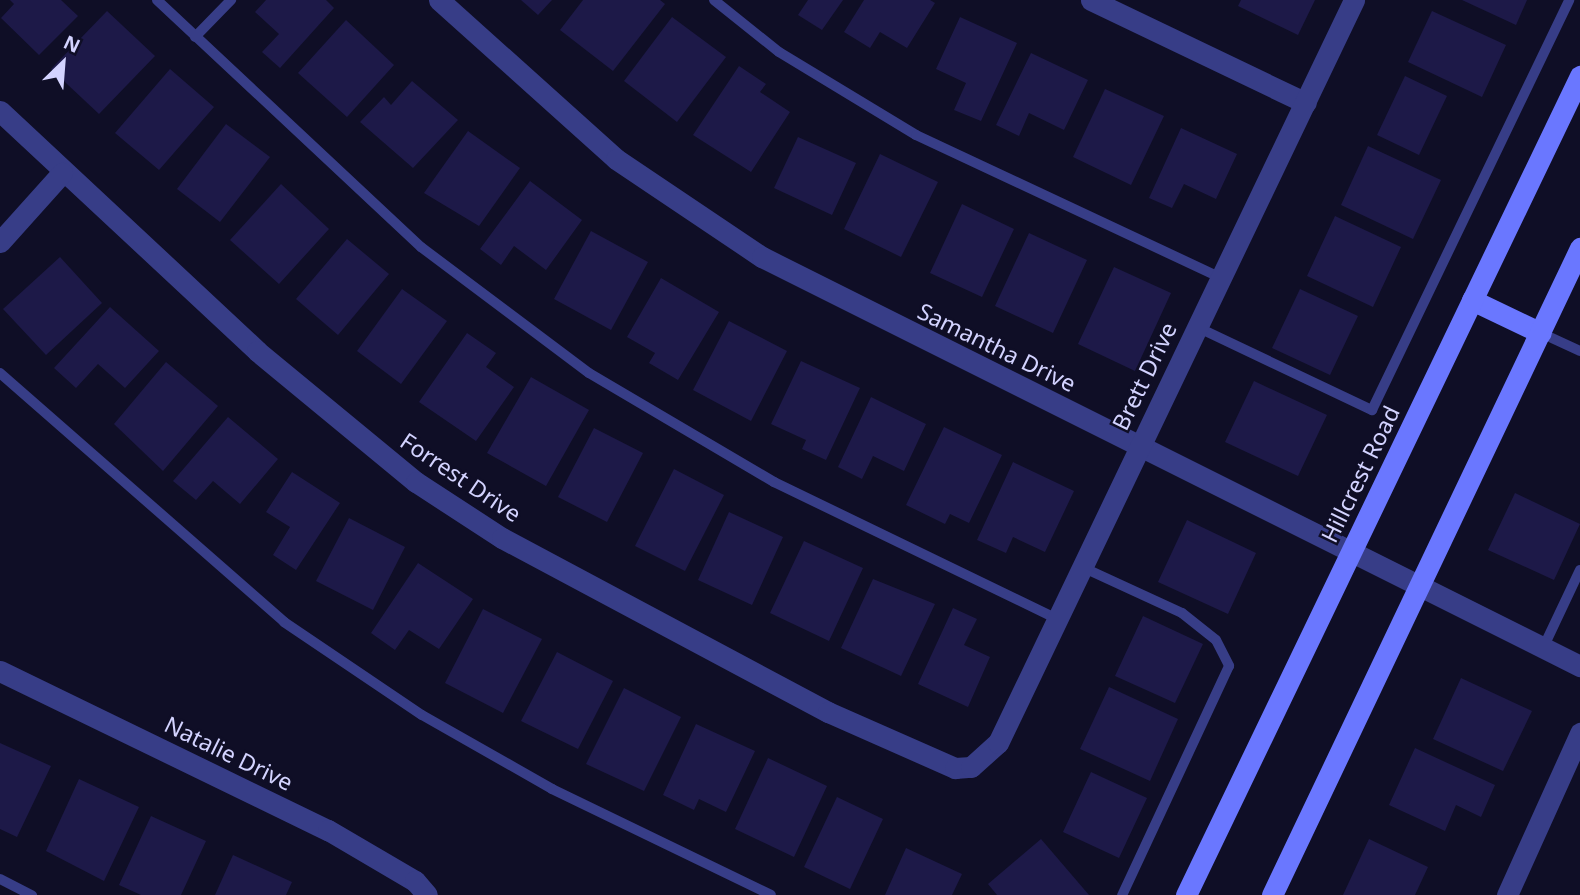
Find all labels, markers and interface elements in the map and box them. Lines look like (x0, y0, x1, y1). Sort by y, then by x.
north arrow (28, 28, 98, 98)
text: N (59, 29, 84, 59)
street label: Samantha Drive (913, 297, 1081, 397)
street label: Brett Drive (1106, 318, 1182, 434)
street label: Hillcrest Road (1315, 401, 1405, 547)
street label: Forrest Drive (395, 427, 527, 527)
street label: Natalie Drive (160, 710, 298, 796)

